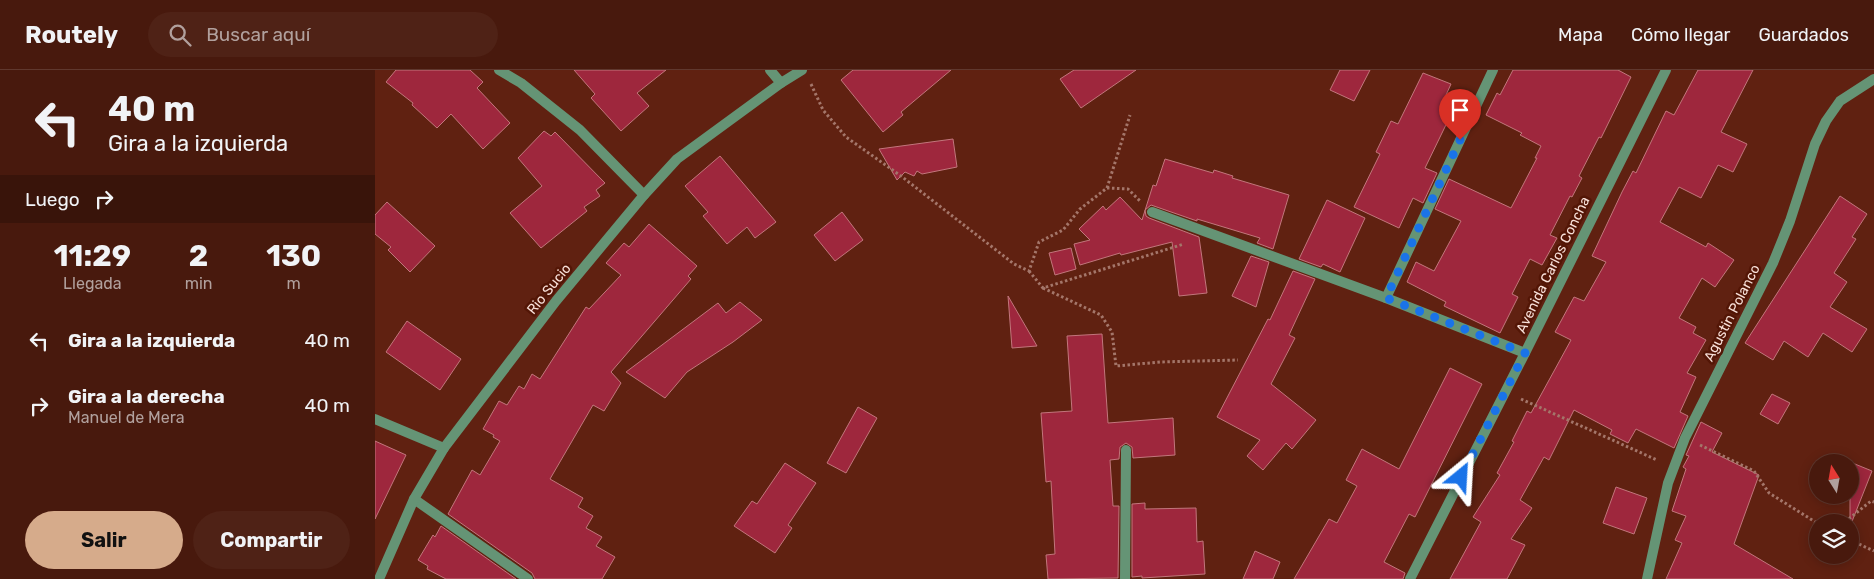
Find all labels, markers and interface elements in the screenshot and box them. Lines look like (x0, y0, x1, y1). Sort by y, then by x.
search box (148, 12, 498, 57)
text: Routely (25, 21, 118, 49)
icon: search (166, 21, 194, 49)
text: Buscar aquí (206, 23, 310, 46)
text: Mapa (1558, 24, 1603, 46)
text: Cómo llegar (1631, 24, 1730, 46)
text: Guardados (1758, 24, 1849, 46)
text: 40 m (108, 88, 195, 130)
pin (1439, 89, 1481, 140)
icon: left (25, 90, 90, 155)
icon: arrive (1446, 96, 1474, 124)
text: Gira a la izquierda (108, 130, 288, 157)
icon: right (90, 185, 118, 213)
text: Luego (25, 188, 80, 211)
street label: Avenida Carlos Concha (1513, 194, 1593, 336)
text: 11:29 (54, 238, 131, 274)
text: 2 (189, 238, 208, 274)
text: 130 (266, 238, 321, 274)
street label: Rio Sucio (523, 260, 575, 318)
street label: Agustin Polanco (1700, 262, 1764, 364)
text: Llegada (63, 274, 122, 293)
text: min (185, 274, 212, 293)
text: m (287, 274, 301, 293)
icon: left (25, 327, 53, 355)
text: Gira a la izquierda (68, 329, 235, 352)
text: 40 m (305, 329, 350, 352)
text: Gira a la derecha (68, 385, 225, 408)
icon: right (25, 392, 53, 420)
text: 40 m (305, 394, 350, 417)
text: Manuel de Mera (68, 408, 184, 427)
position arrow (1434, 450, 1486, 502)
north arrow (1809, 454, 1859, 504)
map controls (1809, 454, 1859, 564)
button: Salir (25, 511, 183, 569)
button: Compartir (193, 511, 350, 569)
button: layers (1809, 514, 1859, 564)

